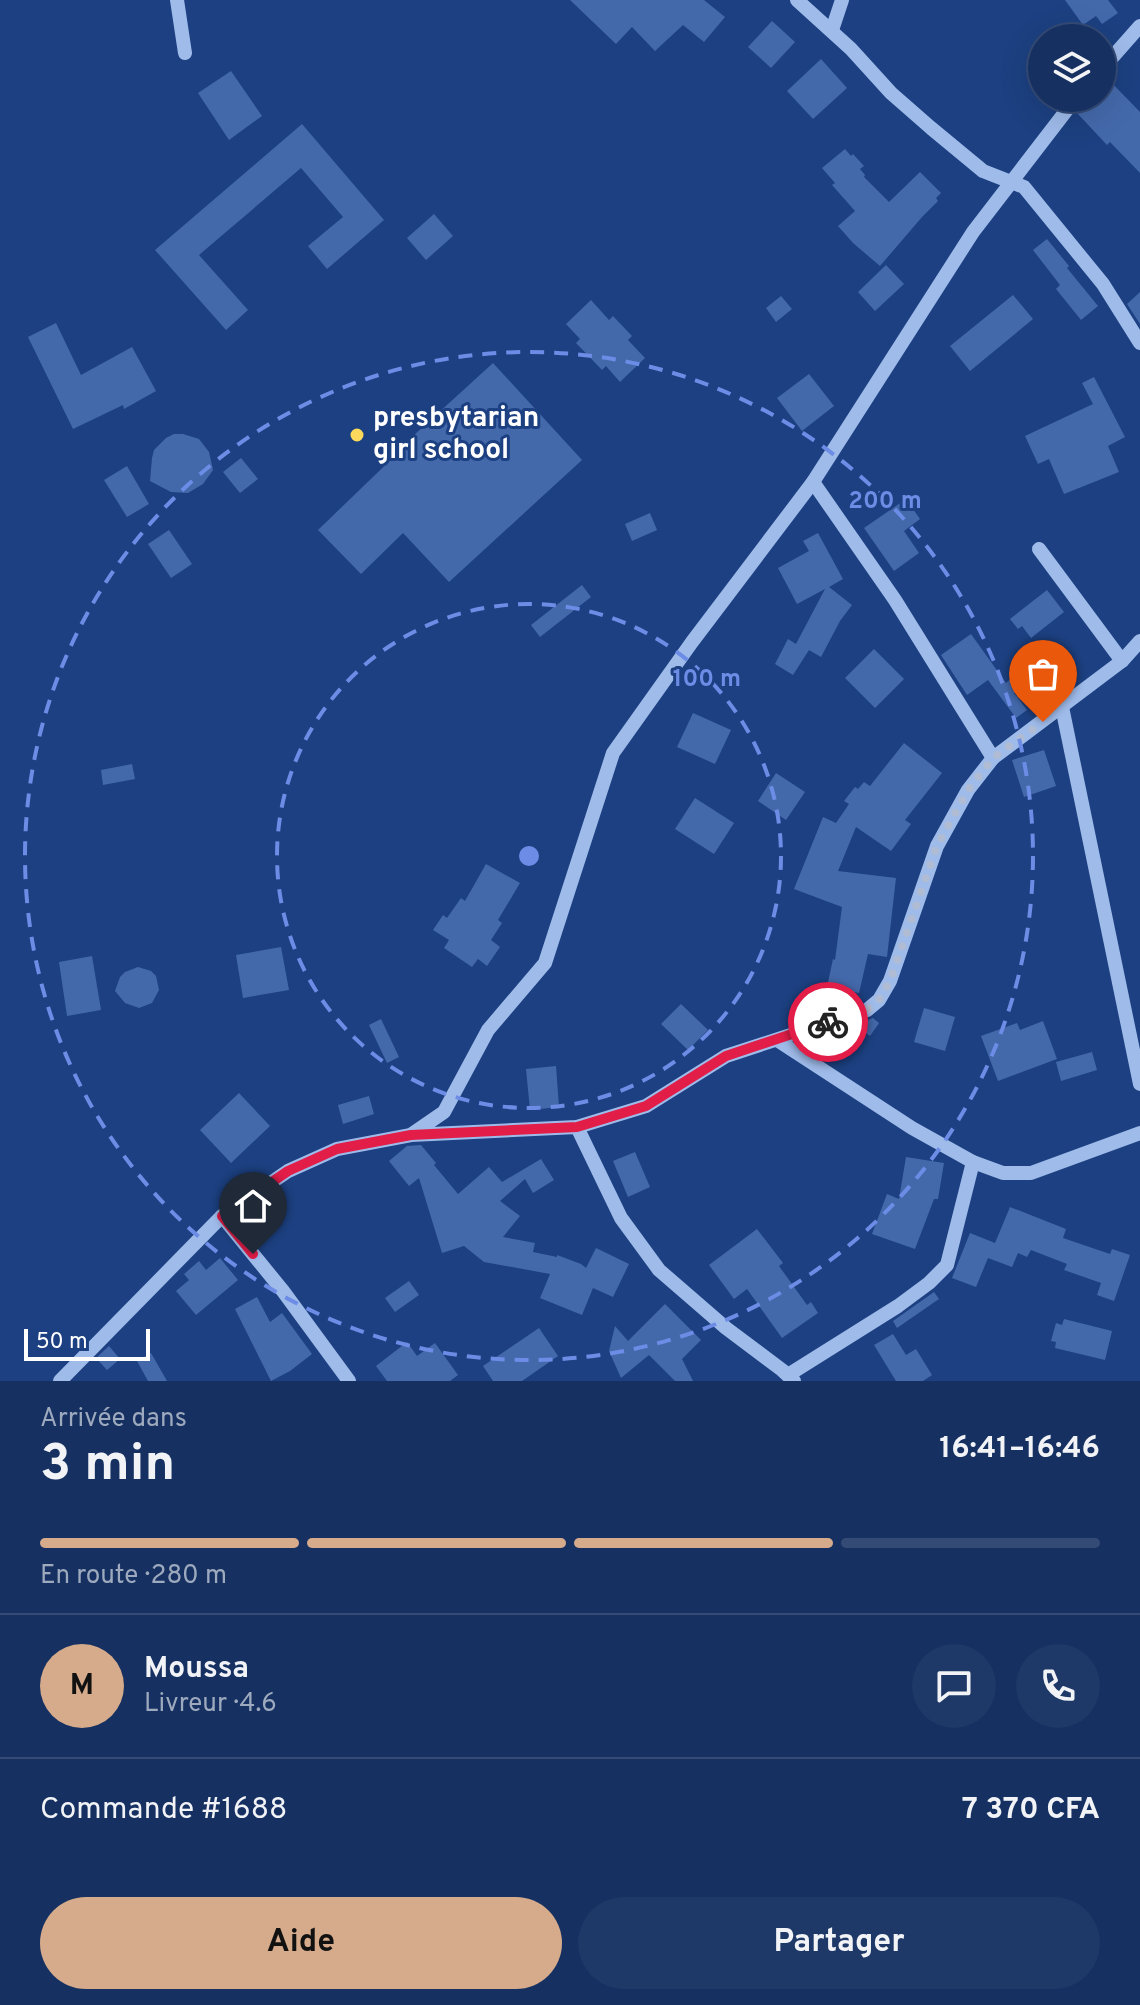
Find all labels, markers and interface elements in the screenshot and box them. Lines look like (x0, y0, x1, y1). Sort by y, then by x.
map controls (1028, 24, 1116, 112)
button: layers (1028, 24, 1116, 112)
place label: presbytarian girl school (373, 401, 539, 469)
marker: presbytarian girl school (348, 426, 366, 444)
text: 200 m (848, 487, 922, 517)
pin (1009, 640, 1077, 722)
icon: bag (1021, 652, 1065, 696)
text: 100 m (673, 665, 741, 695)
centre of rings (515, 842, 543, 870)
courier (788, 982, 868, 1062)
icon: bike (806, 1000, 850, 1044)
pin (219, 1172, 287, 1254)
icon: home (231, 1184, 275, 1228)
scale bar (24, 1325, 150, 1361)
text: 50 m (36, 1329, 88, 1356)
text: Arrivée dans (40, 1403, 187, 1436)
text: 16:41–16:46 (939, 1431, 1100, 1468)
text: 3 min (40, 1433, 175, 1499)
text: En route · 280 m (40, 1560, 227, 1593)
button: chat (912, 1644, 996, 1728)
button: phone (1016, 1644, 1100, 1728)
text: Moussa (144, 1651, 249, 1688)
text: M (70, 1668, 94, 1705)
text: Livreur · 4.6 (144, 1688, 277, 1721)
text: Commande #1688 (40, 1792, 287, 1829)
text: 7 370 CFA (962, 1792, 1100, 1829)
button: Aide (40, 1897, 562, 1989)
button: Partager (578, 1897, 1100, 1989)

